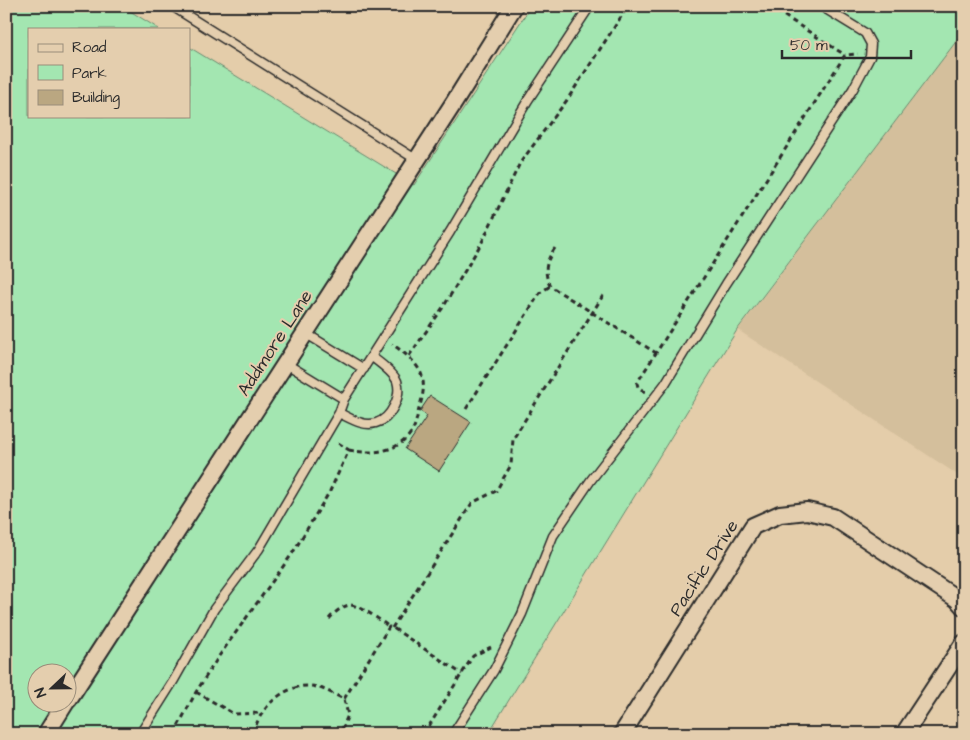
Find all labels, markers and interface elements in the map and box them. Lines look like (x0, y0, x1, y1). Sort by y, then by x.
legend (28, 28, 190, 118)
scale bar (782, 28, 911, 60)
text: 50 m (790, 35, 828, 56)
text: Road (72, 37, 107, 58)
text: Park (72, 63, 107, 84)
text: Building (72, 87, 120, 109)
street label: Addmore Lane (231, 285, 319, 401)
street label: Pacific Drive (664, 515, 745, 621)
north arrow (28, 662, 78, 712)
text: N (30, 684, 52, 700)

